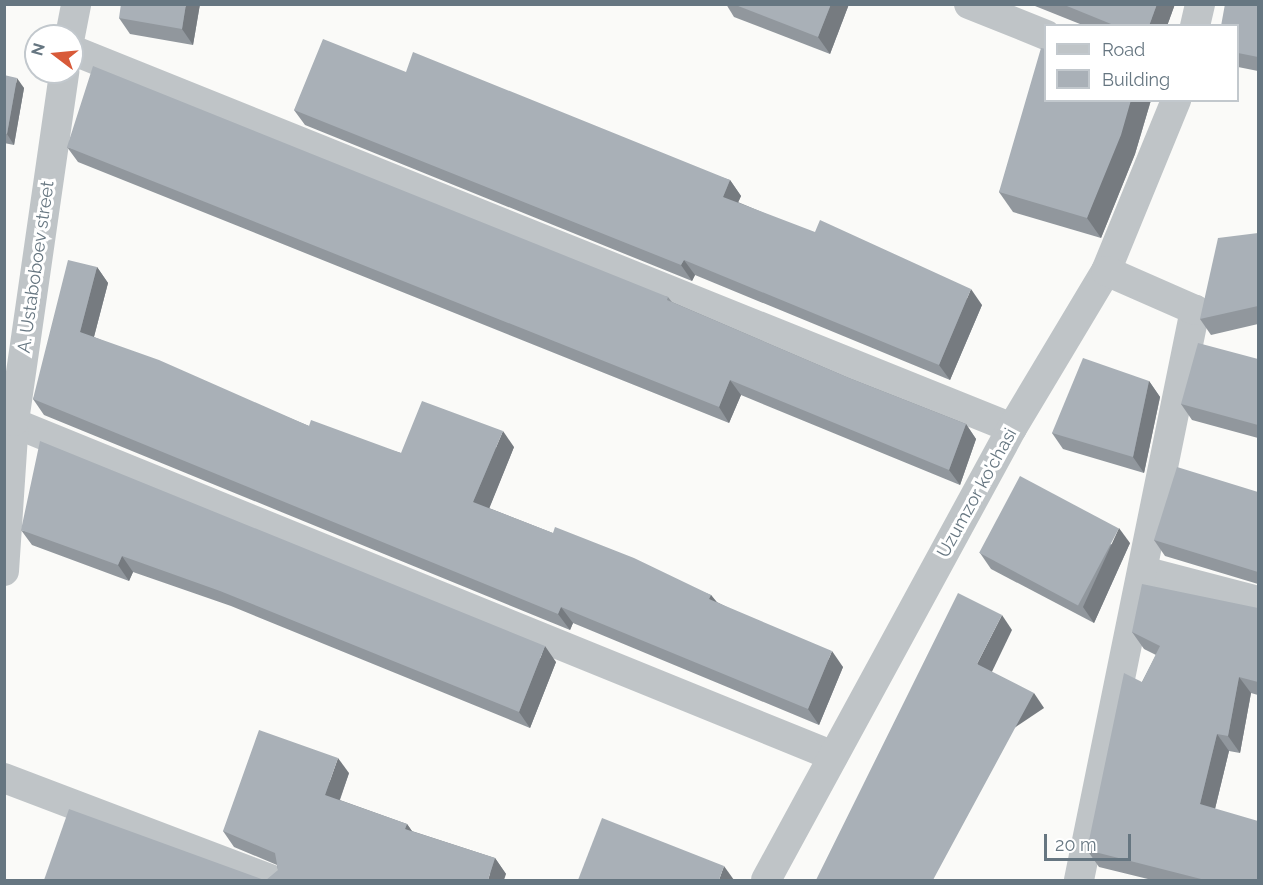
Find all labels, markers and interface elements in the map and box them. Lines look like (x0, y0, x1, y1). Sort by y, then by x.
north arrow (24, 24, 84, 84)
legend (1044, 24, 1239, 102)
text: Road (1102, 39, 1145, 60)
text: N (27, 41, 49, 58)
text: Building (1102, 69, 1170, 90)
street label: A. Ustaboboev street (13, 179, 59, 355)
street label: Uzumzor ko'chasi (932, 424, 1022, 562)
scale bar (1047, 822, 1134, 860)
text: 20 m (1055, 834, 1097, 855)

